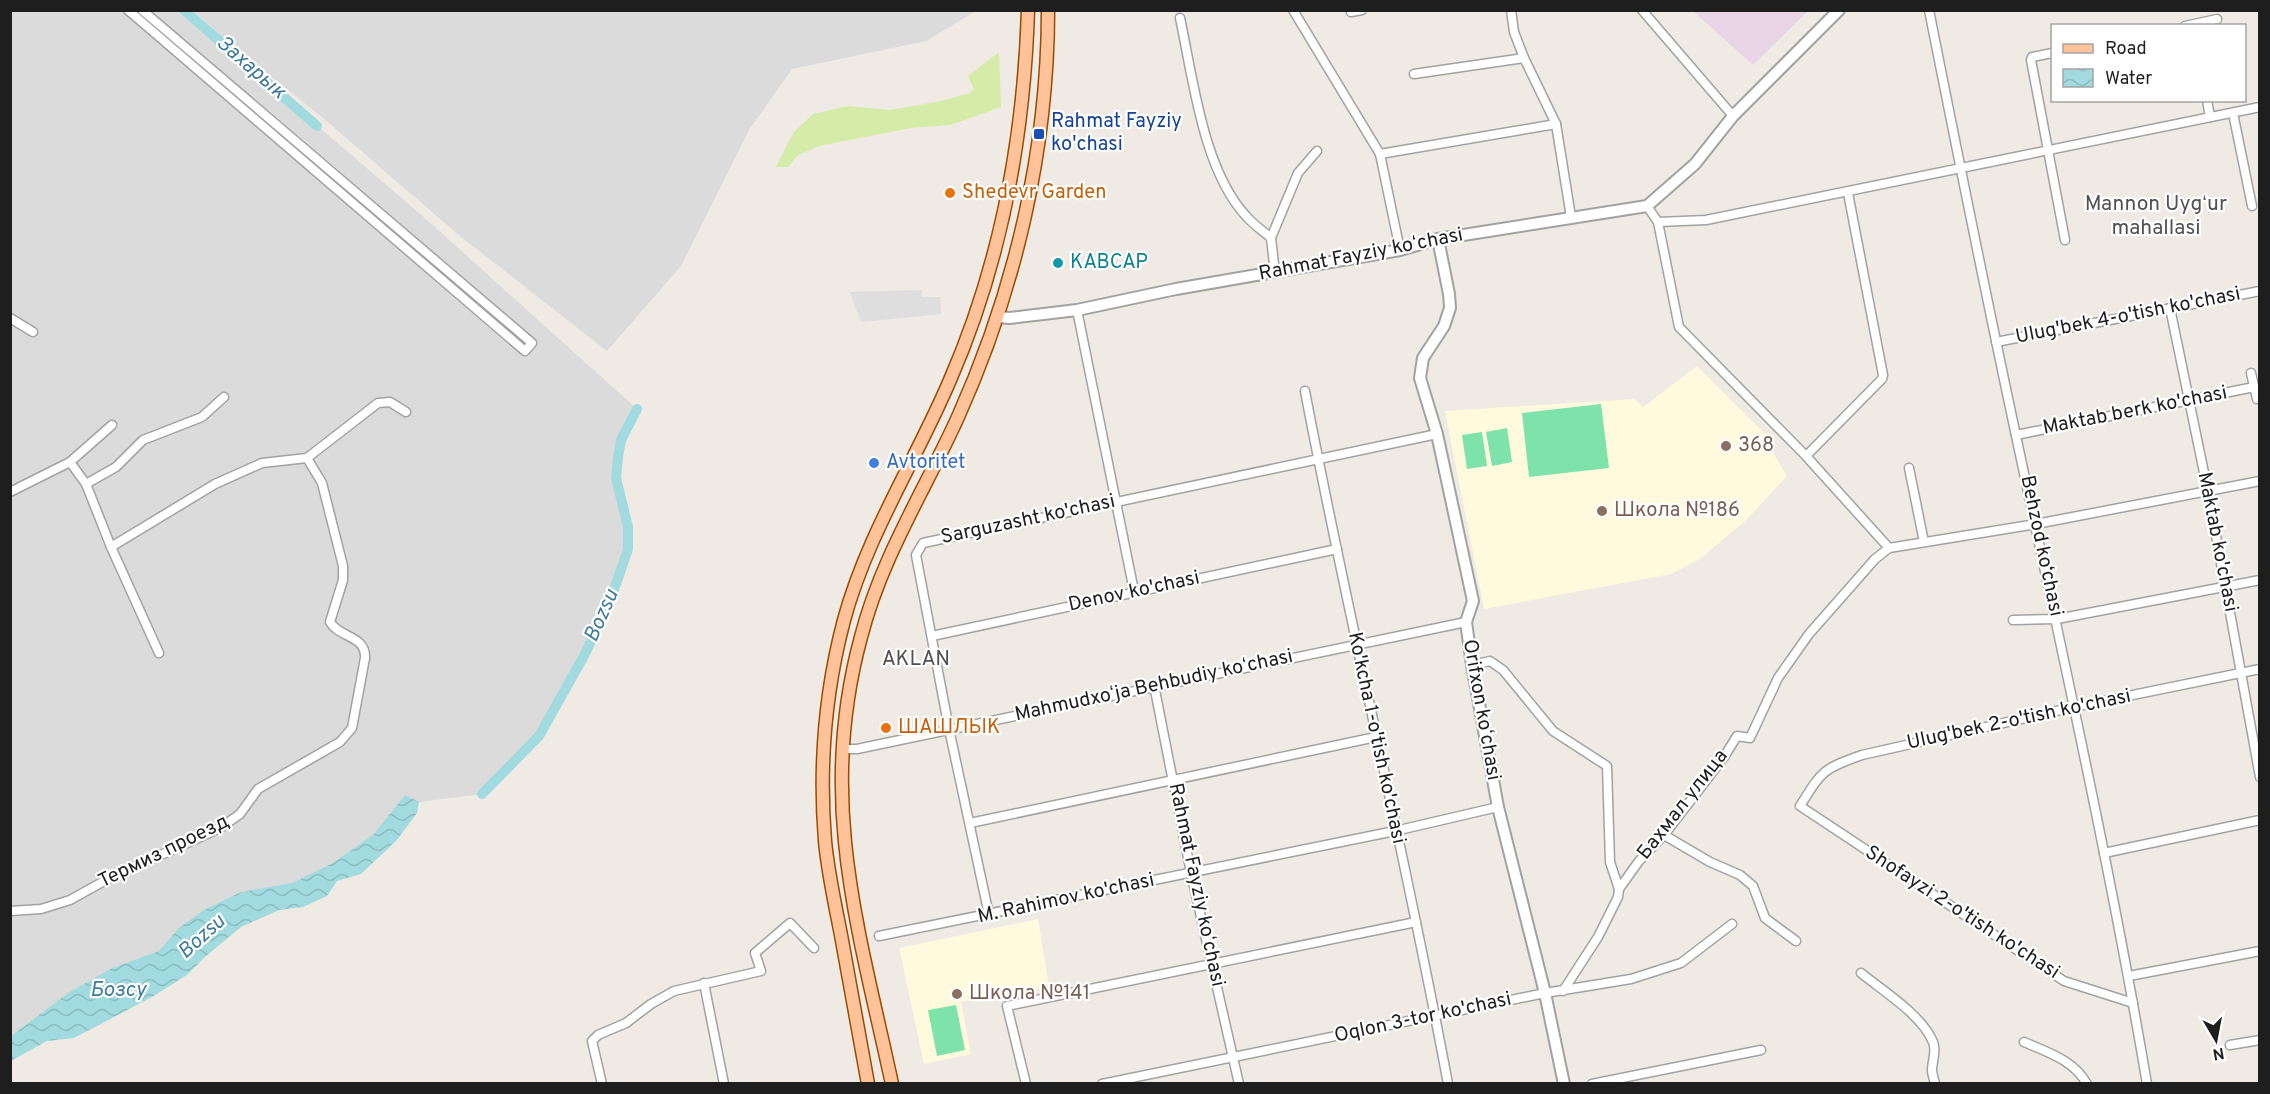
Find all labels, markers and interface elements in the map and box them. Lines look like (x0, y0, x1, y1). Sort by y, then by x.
legend (2051, 24, 2246, 102)
water label: Захарык (211, 30, 292, 106)
text: Road (2105, 38, 2147, 61)
text: Water (2105, 68, 2152, 91)
place label: Rahmat Fayziy ko'chasi (1051, 109, 1182, 158)
marker: Rahmat Fayziy ko'chasi (1032, 127, 1046, 141)
place label: Shedevr Garden (962, 180, 1106, 206)
marker: Shedevr Garden (943, 186, 957, 200)
district label: Mannon Uygʻur mahallasi (2085, 191, 2227, 242)
street label: Rahmat Fayziy koʻchasi (1257, 222, 1465, 288)
place label: КАВСАР (1070, 250, 1148, 276)
marker: КАВСАР (1051, 256, 1065, 270)
street label: Ulug'bek 4-o'tish ko'chasi (2013, 281, 2243, 351)
street label: Maktab berk ko'chasi (2040, 380, 2230, 442)
place label: 368 (1738, 433, 1774, 459)
marker: 368 (1719, 439, 1733, 453)
place label: Avtoritet (886, 450, 966, 476)
marker: Avtoritet (867, 456, 881, 470)
street label: Maktab ko'chasi (2191, 470, 2243, 614)
street label: Behzod ko‘chasi (2013, 473, 2069, 619)
street label: Sarguzasht ko'chasi (938, 489, 1118, 551)
place label: Школа №186 (1614, 498, 1740, 524)
marker: Школа №186 (1595, 504, 1609, 518)
street label: Denov ko'chasi (1066, 565, 1202, 619)
water label: Bozsu (579, 585, 626, 647)
street label: Ko'kcha 1-o'tish ko'chasi (1341, 630, 1411, 846)
street label: Orifxon koʻchasi (1456, 637, 1506, 783)
street label: Mahmudxoʻja Behbudiy koʻchasi (1012, 644, 1296, 728)
district label: AKLAN (882, 646, 950, 673)
street label: Ulug'bek 2-o'tish ko'chasi (1905, 684, 2133, 756)
place label: ШАШЛЫК (898, 715, 1000, 741)
marker: ШАШЛЫК (879, 721, 893, 735)
street label: Бахмал улица (1632, 744, 1734, 866)
street label: Rahmat Fayziy koʻchasi (1162, 781, 1230, 989)
street label: Термиз проезд (94, 809, 234, 895)
street label: Shofayzi 2-o'tish ko'chasi (1860, 840, 2064, 986)
street label: M. Rahimov ko'chasi (975, 868, 1157, 930)
water label: Bozsu (173, 908, 232, 965)
water label: Бозсу (90, 977, 147, 1004)
place label: Школа №141 (969, 981, 1090, 1007)
marker: Школа №141 (950, 987, 964, 1001)
street label: Oqlon 3-tor ko'chasi (1332, 987, 1514, 1049)
north arrow (2186, 1010, 2246, 1070)
text: N (2211, 1042, 2226, 1064)

